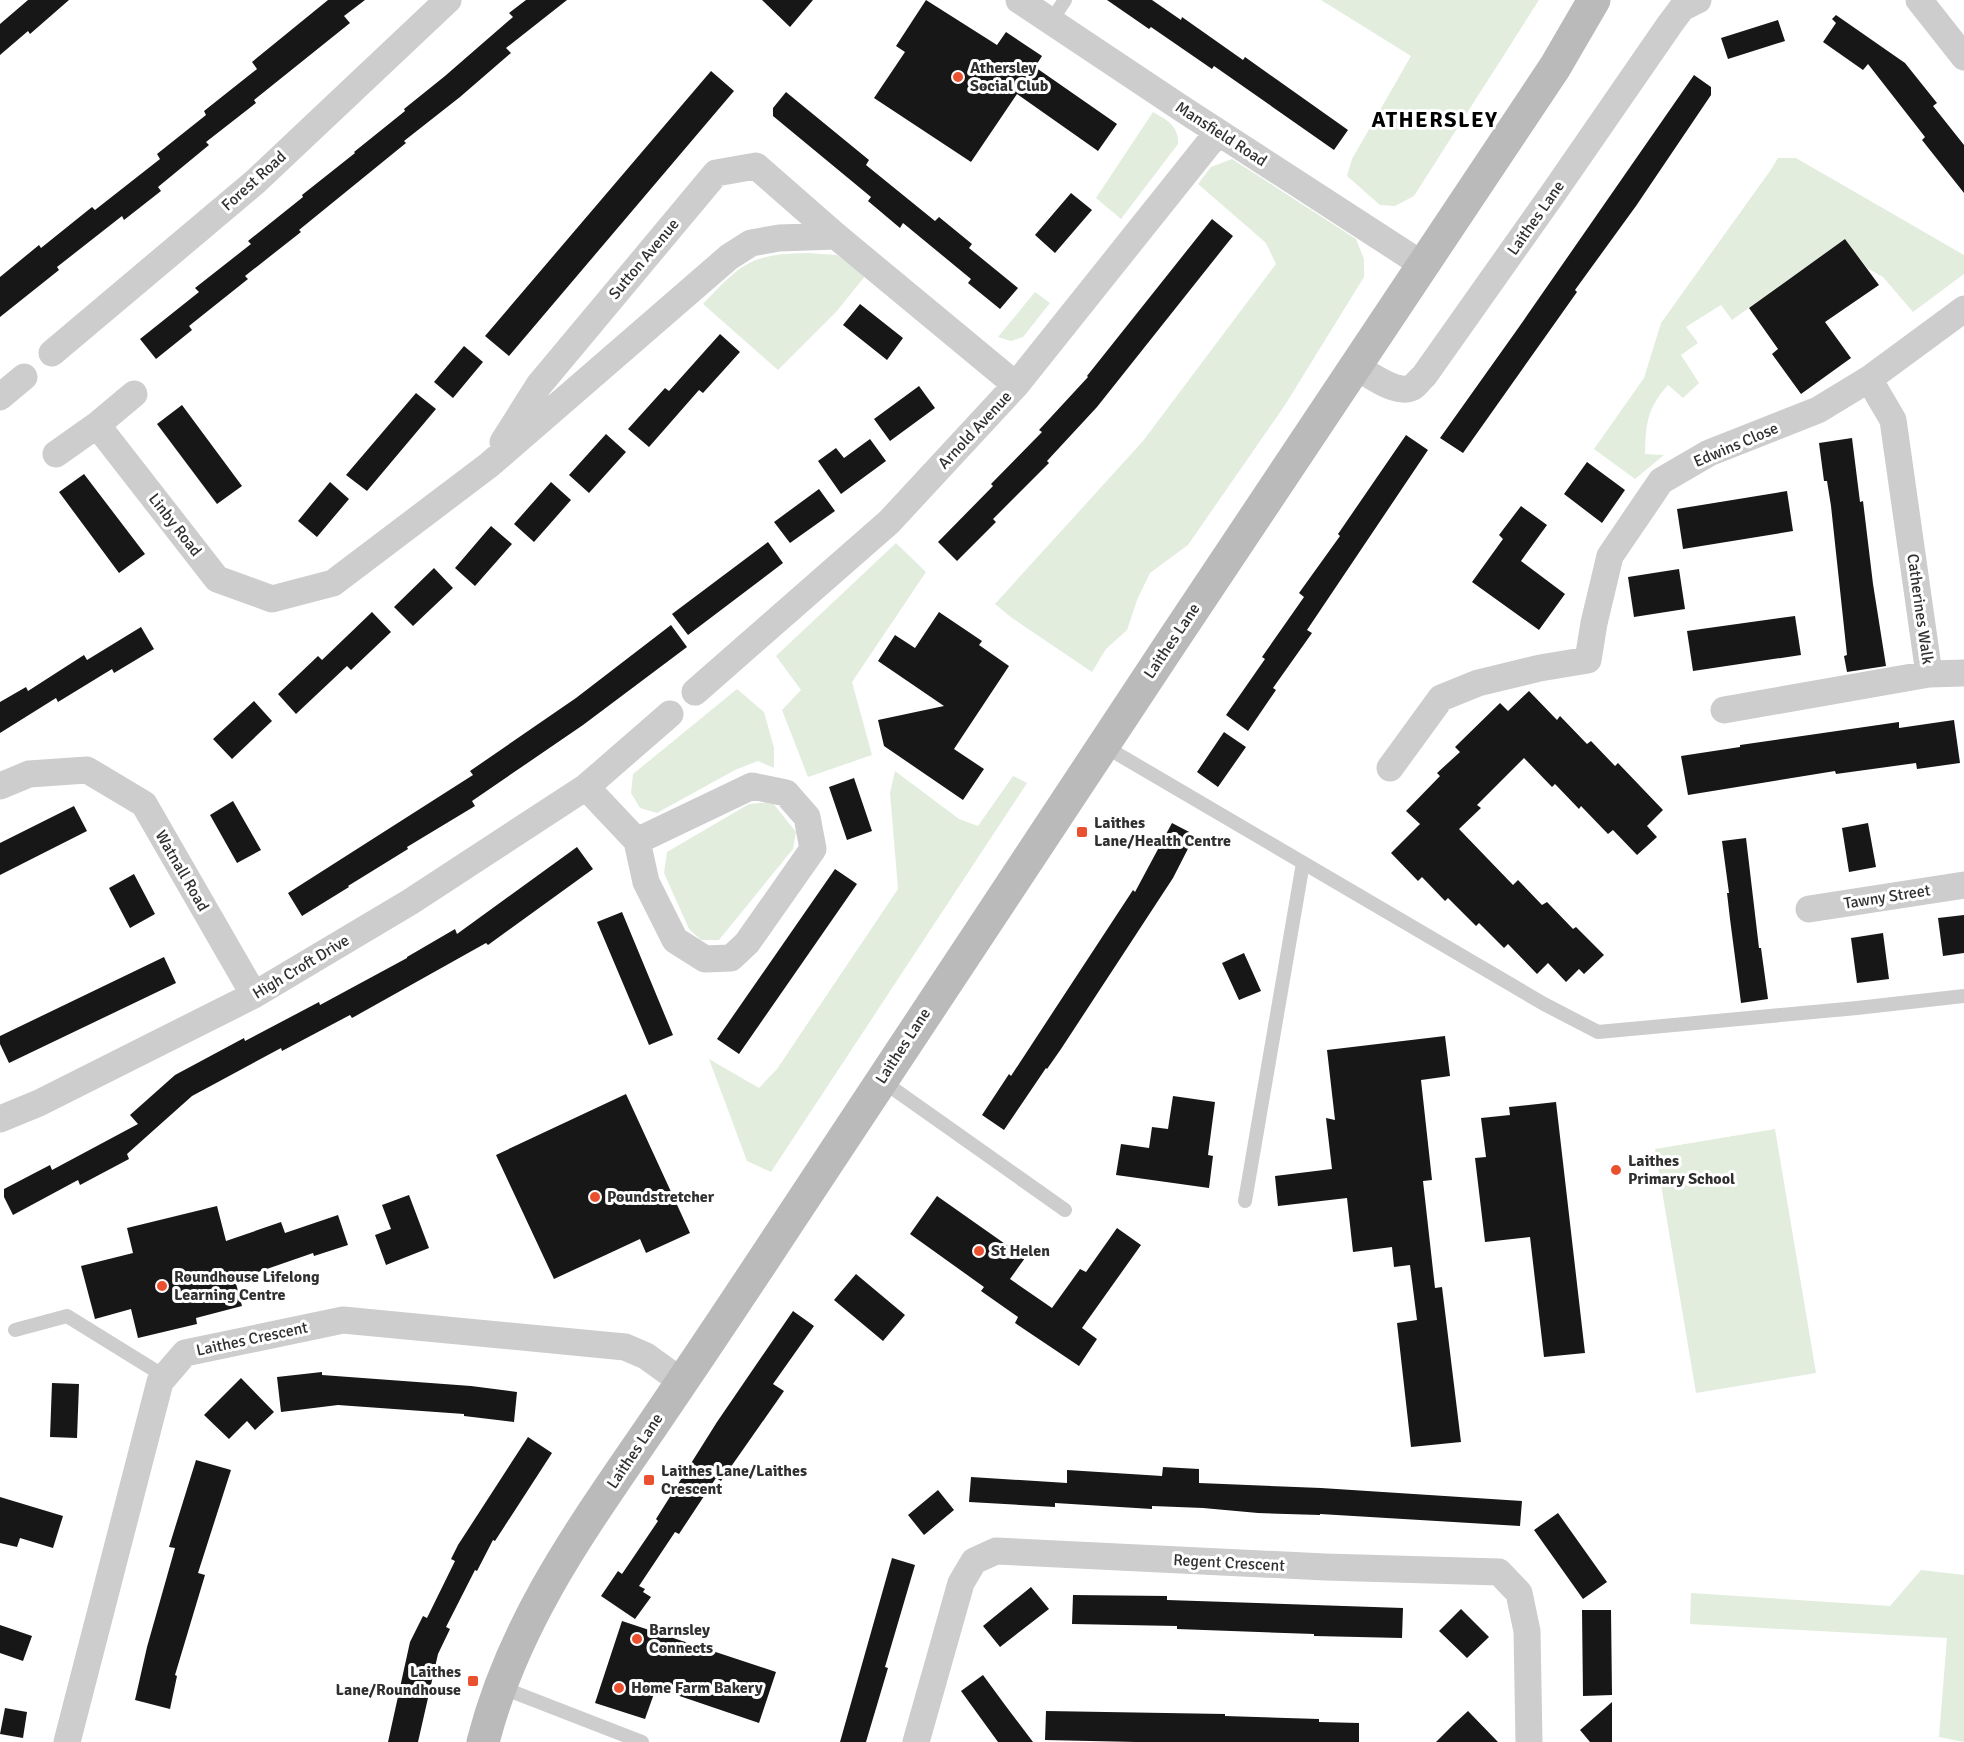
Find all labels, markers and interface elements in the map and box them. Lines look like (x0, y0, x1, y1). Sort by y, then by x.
place label: Athersley Social Club (970, 58, 1049, 96)
marker: Athersley Social Club (951, 70, 965, 84)
street label: Mansfield Road (1172, 97, 1270, 171)
district label: ATHERSLEY (1372, 106, 1499, 133)
street label: Forest Road (218, 147, 290, 215)
street label: Laithes Lane (1503, 177, 1569, 259)
street label: Sutton Avenue (604, 215, 684, 303)
street label: Arnold Avenue (934, 387, 1016, 473)
street label: Edwins Close (1691, 418, 1781, 472)
street label: Linby Road (144, 489, 206, 561)
street label: Catherines Walk (1902, 552, 1938, 666)
street label: Laithes Lane (1140, 600, 1204, 682)
place label: Laithes Lane/Health Centre (1094, 813, 1231, 851)
marker: Laithes Lane/Health Centre (1075, 825, 1089, 839)
street label: Watnall Road (151, 827, 213, 915)
street label: Tawny Street (1842, 880, 1932, 914)
street label: High Croft Drive (249, 930, 353, 1004)
street label: Laithes Lane (871, 1004, 935, 1088)
place label: Laithes Primary School (1628, 1151, 1735, 1189)
marker: Laithes Primary School (1609, 1163, 1623, 1177)
place label: Poundstretcher (607, 1187, 715, 1207)
marker: Poundstretcher (588, 1190, 602, 1204)
place label: St Helen (991, 1241, 1050, 1261)
marker: St Helen (972, 1244, 986, 1258)
place label: Roundhouse Lifelong Learning Centre (174, 1267, 320, 1305)
marker: Roundhouse Lifelong Learning Centre (155, 1279, 169, 1293)
street label: Laithes Crescent (194, 1317, 310, 1361)
street label: Laithes Lane (603, 1410, 667, 1492)
place label: Laithes Lane/Laithes Crescent (661, 1461, 807, 1499)
marker: Laithes Lane/Laithes Crescent (642, 1473, 656, 1487)
street label: Regent Crescent (1173, 1550, 1286, 1576)
place label: Barnsley Connects (649, 1620, 713, 1658)
marker: Barnsley Connects (630, 1632, 644, 1646)
place label: Laithes Lane/Roundhouse (336, 1662, 461, 1700)
marker: Laithes Lane/Roundhouse (466, 1674, 480, 1688)
place label: Home Farm Bakery (631, 1678, 763, 1698)
marker: Home Farm Bakery (612, 1681, 626, 1695)

